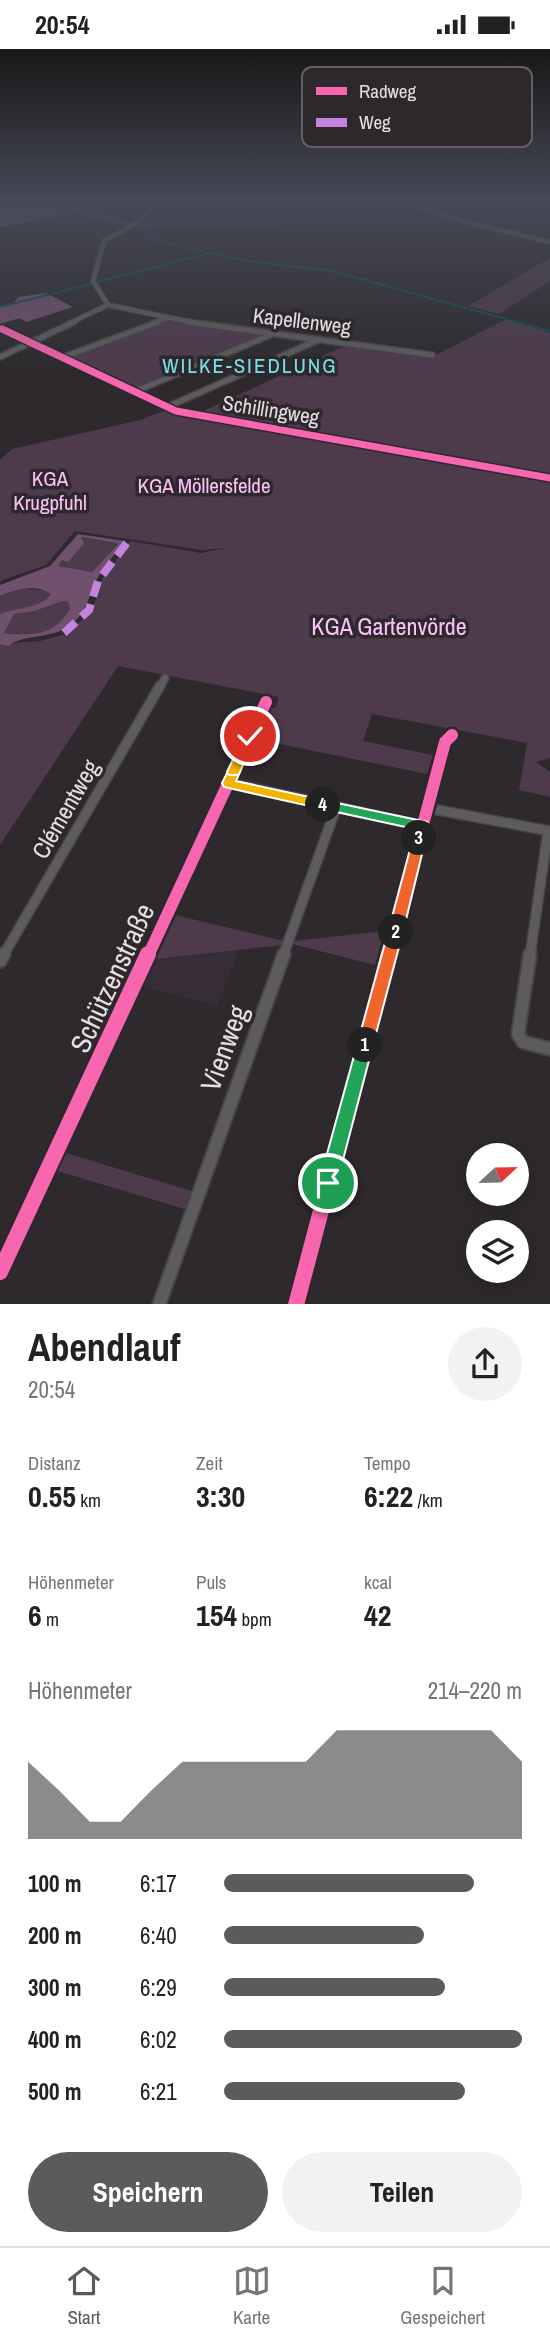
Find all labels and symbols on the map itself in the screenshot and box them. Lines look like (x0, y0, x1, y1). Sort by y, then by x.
legend (302, 67, 532, 147)
text: Radweg (359, 78, 416, 104)
text: Weg (359, 109, 391, 135)
street label: Kapellenweg (251, 301, 353, 341)
district label: WILKE-SIEDLUNG (162, 351, 338, 380)
street label: Schillingweg (221, 388, 322, 432)
park label: KGA Krugpfuhl (13, 464, 87, 517)
park label: KGA Möllersfelde (137, 471, 271, 500)
park label: KGA Gartenvörde (311, 610, 467, 642)
pin (220, 706, 280, 766)
street label: Clémentweg (24, 754, 106, 864)
pin: 4 (306, 787, 340, 823)
pin: 3 (402, 821, 436, 855)
street label: Schützenstraße (61, 897, 163, 1059)
pin: 2 (378, 915, 414, 949)
street label: Vienweg (191, 999, 257, 1096)
pin: 1 (348, 1027, 382, 1063)
north arrow (466, 1143, 528, 1206)
pin (298, 1153, 358, 1213)

